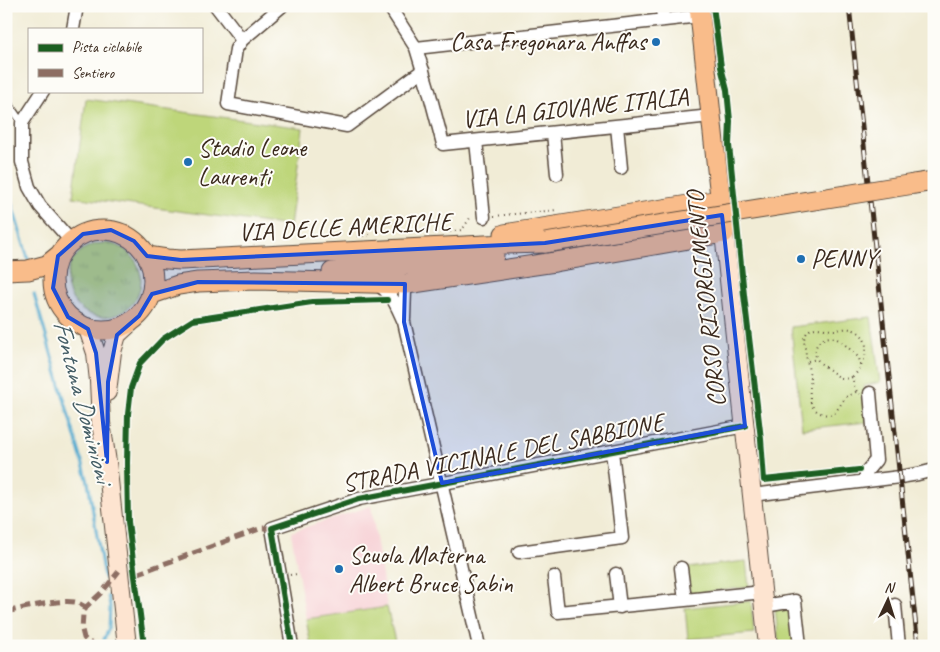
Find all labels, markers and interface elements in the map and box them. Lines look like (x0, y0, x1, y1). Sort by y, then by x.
place label: Casa Fregonara Anffas (450, 26, 648, 58)
legend (28, 28, 202, 92)
marker: Casa Fregonara Anffas (650, 36, 662, 48)
text: Pista ciclabile (72, 38, 142, 57)
text: Sentiero (72, 64, 115, 83)
street label: VIA LA GIOVANE ITALIA (460, 80, 690, 136)
place label: Stadio Leone Laurenti (198, 132, 308, 193)
marker: Stadio Leone Laurenti (182, 156, 194, 168)
street label: CORSO RISORGIMENTO (678, 187, 733, 408)
street label: VIA DELLE AMERICHE (238, 205, 456, 249)
place label: PENNY (811, 243, 881, 275)
marker: PENNY (795, 253, 807, 265)
water label: Fontana Dominioni (46, 317, 122, 491)
street label: STRADA VICINALE DEL SABBIONE (340, 405, 670, 500)
place label: Scuola Materna Albert Bruce Sabin (349, 539, 513, 600)
marker: Scuola Materna Albert Bruce Sabin (333, 563, 345, 575)
north arrow (862, 574, 912, 624)
text: N (884, 579, 896, 596)

